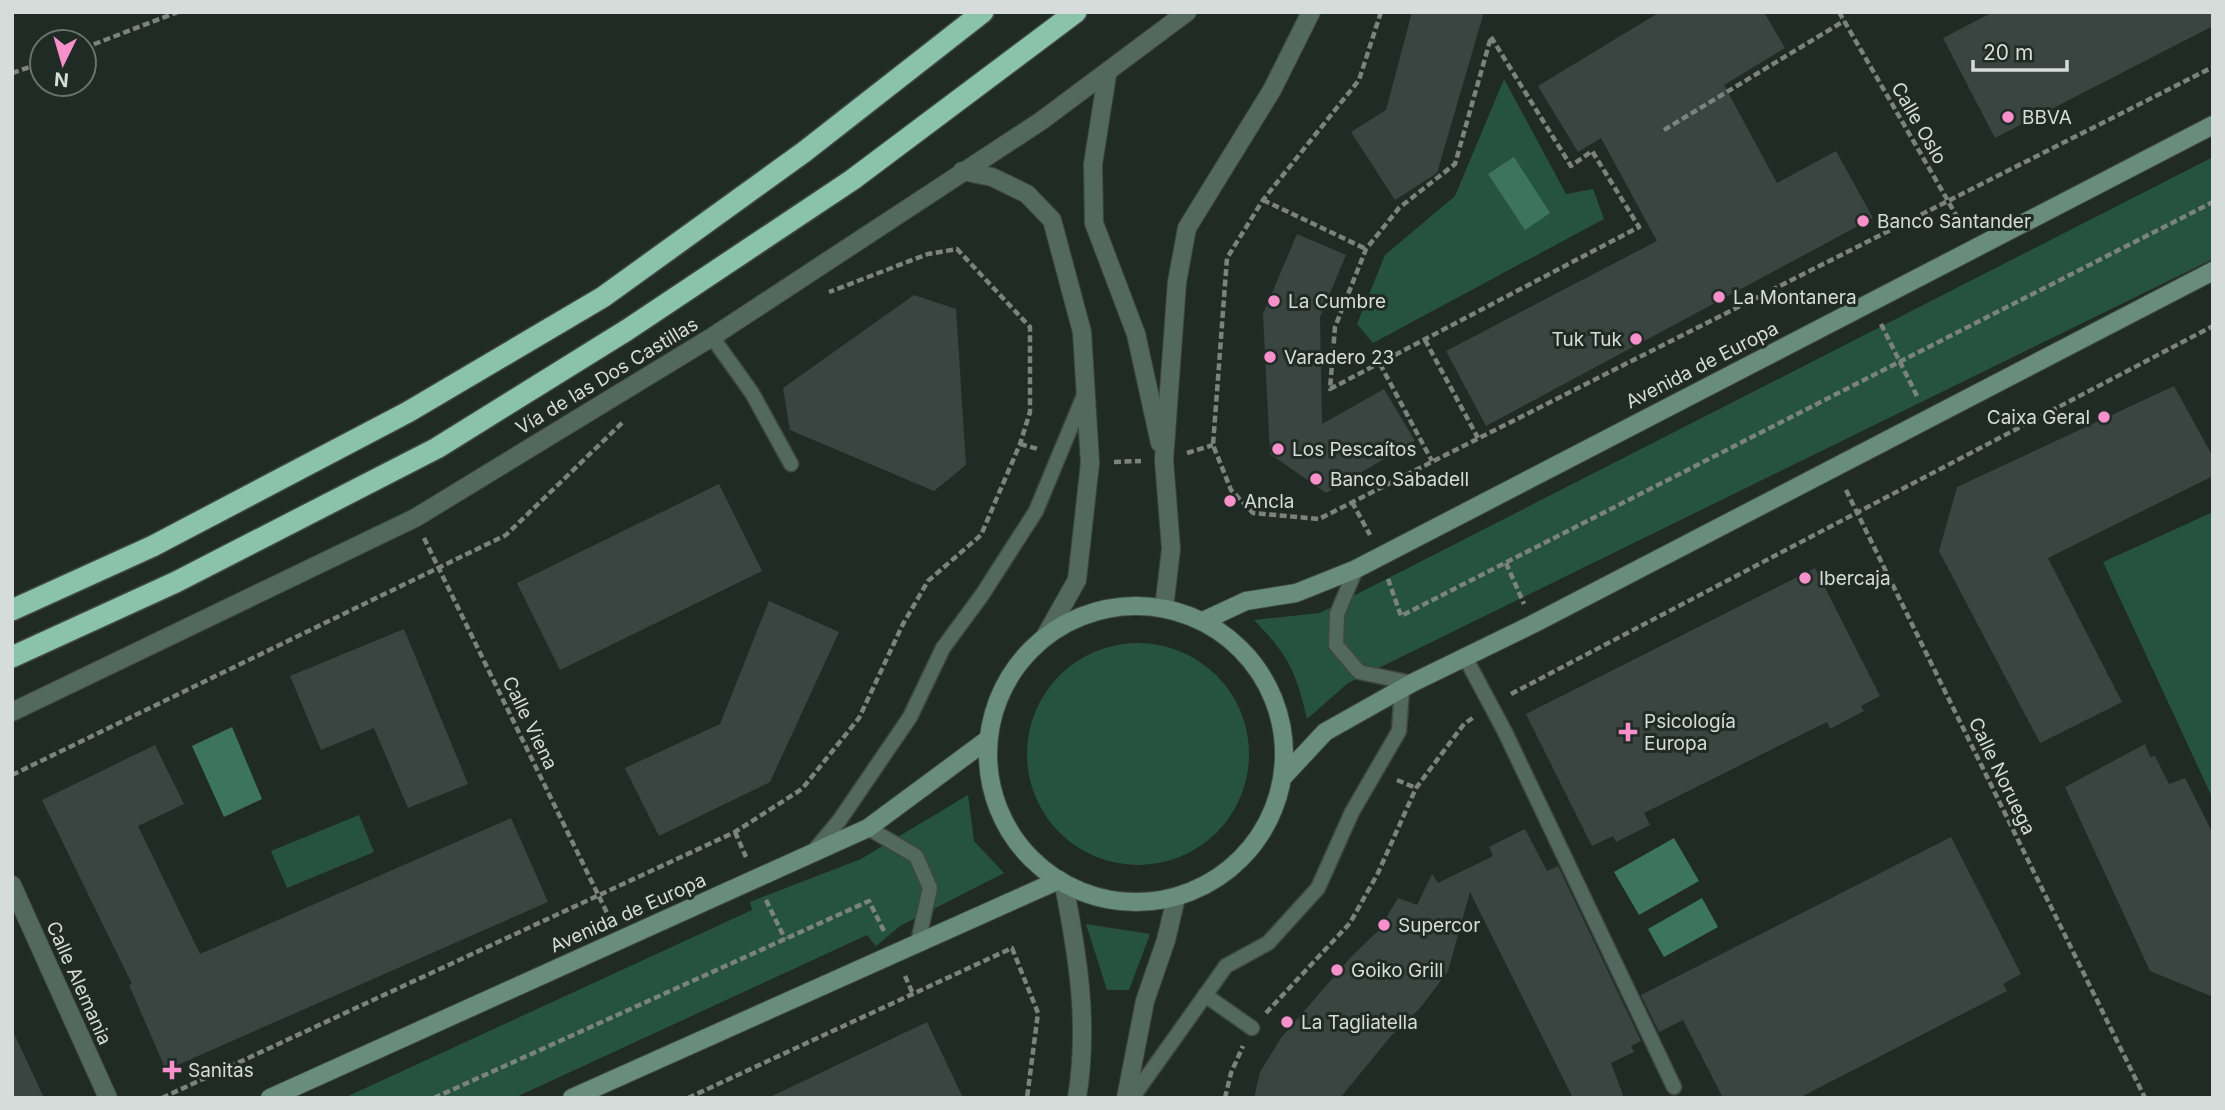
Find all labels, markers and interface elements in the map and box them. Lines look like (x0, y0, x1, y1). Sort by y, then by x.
north arrow (28, 28, 98, 98)
scale bar (1973, 28, 2068, 72)
text: 20 m (1983, 40, 2033, 65)
text: N (53, 67, 70, 92)
street label: Calle Oslo (1886, 78, 1952, 168)
place label: BBVA (2022, 106, 2072, 129)
marker: BBVA (2000, 109, 2016, 125)
place label: Banco Santander (1877, 210, 2031, 233)
marker: Banco Santander (1855, 213, 1871, 229)
place label: La Montanera (1733, 286, 1857, 309)
marker: La Montanera (1711, 289, 1727, 305)
place label: La Cumbre (1288, 290, 1386, 313)
marker: La Cumbre (1266, 293, 1282, 309)
street label: Vía de las Dos Castillas (512, 313, 702, 439)
street label: Avenida de Europa (1622, 317, 1782, 413)
place label: Tuk Tuk (1552, 328, 1623, 351)
marker: Tuk Tuk (1628, 331, 1644, 347)
place label: Varadero 23 (1284, 346, 1394, 369)
marker: Varadero 23 (1262, 349, 1278, 365)
place label: Caixa Geral (1987, 406, 2090, 429)
marker: Caixa Geral (2096, 409, 2112, 425)
place label: Los Pescaítos (1292, 438, 1416, 461)
marker: Los Pescaítos (1270, 441, 1286, 457)
place label: Banco Sabadell (1330, 468, 1469, 491)
marker: Banco Sabadell (1308, 471, 1324, 487)
place label: Ancla (1244, 490, 1294, 513)
marker: Ancla (1222, 493, 1238, 509)
place label: Ibercaja (1819, 567, 1891, 590)
marker: Ibercaja (1797, 570, 1813, 586)
street label: Calle Viena (498, 673, 562, 773)
place label: Psicología Europa (1644, 710, 1736, 755)
street label: Calle Noruega (1964, 714, 2040, 838)
marker: Psicología Europa (1618, 722, 1638, 742)
street label: Avenida de Europa (547, 868, 709, 958)
place label: Supercor (1398, 914, 1480, 937)
marker: Supercor (1376, 917, 1392, 933)
street label: Calle Alemania (41, 918, 117, 1048)
place label: Goiko Grill (1351, 959, 1443, 982)
marker: Goiko Grill (1329, 962, 1345, 978)
place label: La Tagliatella (1301, 1011, 1418, 1034)
marker: La Tagliatella (1279, 1014, 1295, 1030)
place label: Sanitas (188, 1059, 254, 1082)
marker: Sanitas (162, 1060, 182, 1080)

